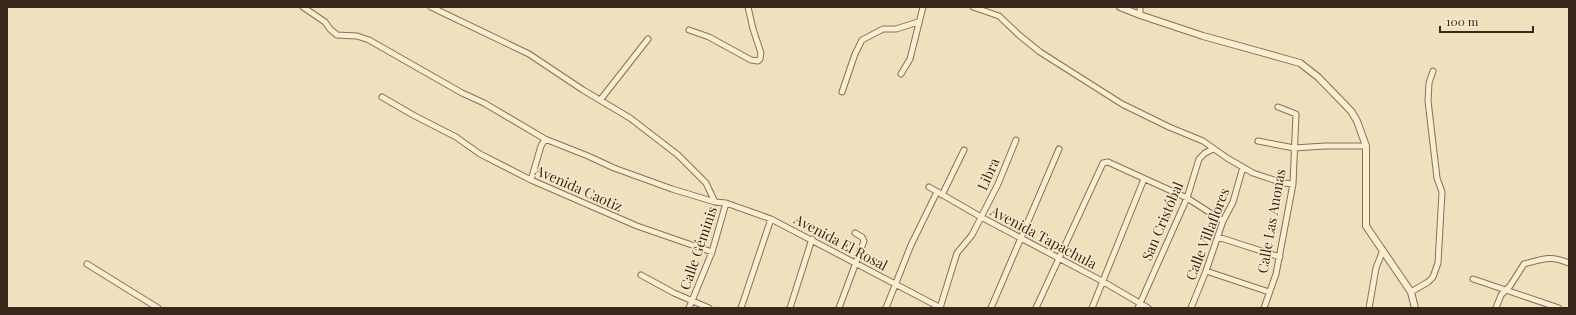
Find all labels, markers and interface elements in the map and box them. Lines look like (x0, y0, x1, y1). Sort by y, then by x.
scale bar (1440, 8, 1533, 34)
text: 100 m (1446, 13, 1479, 29)
street label: Libra (973, 155, 1003, 193)
street label: Avenida Caotiz (532, 160, 626, 216)
street label: Calle Las Anonas (1252, 167, 1290, 275)
street label: San Cristóbal (1137, 179, 1187, 263)
street label: Calle Villaflores (1181, 185, 1233, 283)
street label: Avenida Tapachula (987, 200, 1101, 273)
street label: Calle Géminis (675, 204, 721, 292)
street label: Avenida El Rosal (790, 209, 891, 275)

